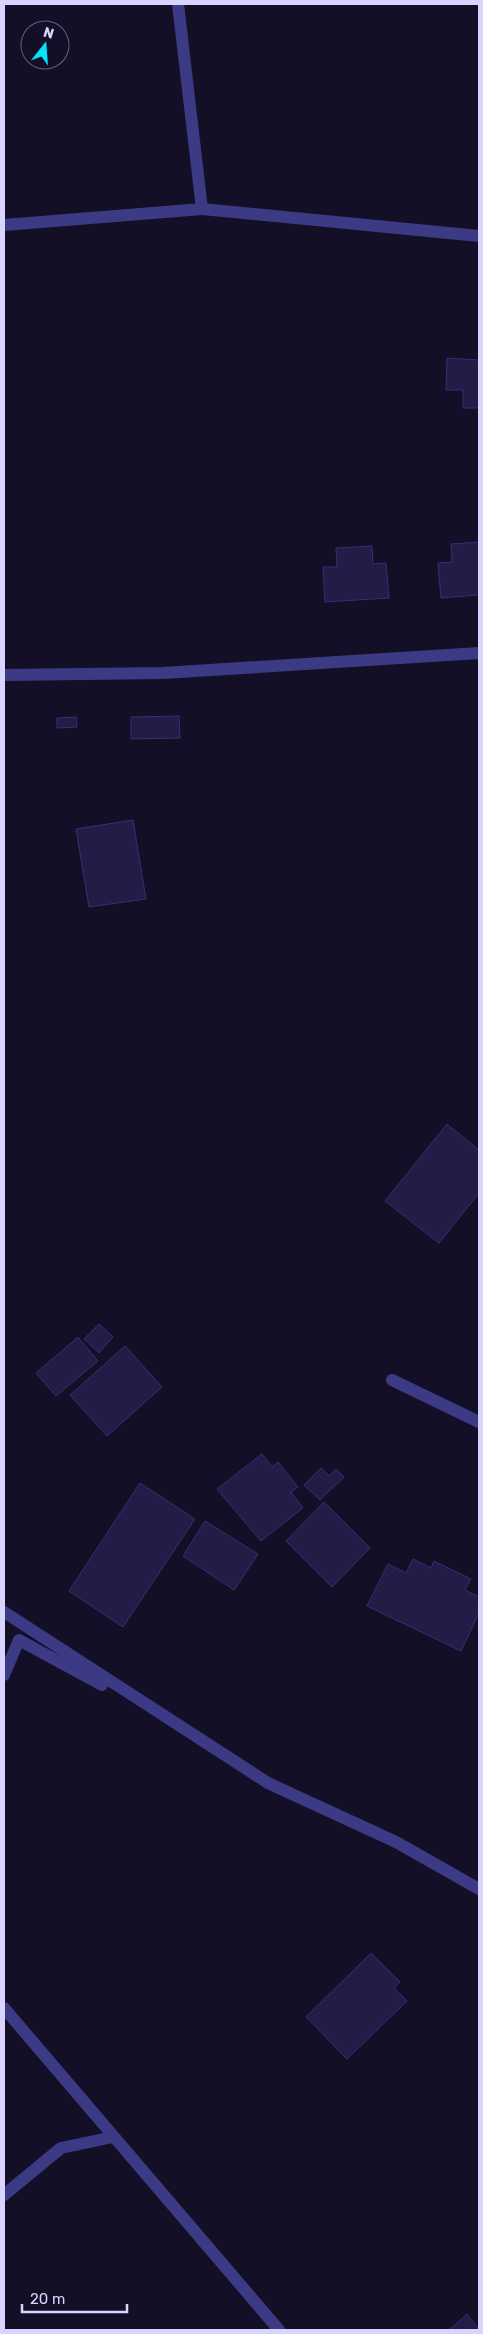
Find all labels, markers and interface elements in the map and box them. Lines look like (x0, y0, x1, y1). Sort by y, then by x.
north arrow (20, 20, 70, 70)
text: N (41, 23, 56, 43)
scale bar (22, 2282, 128, 2314)
text: 20 m (30, 2290, 65, 2308)

